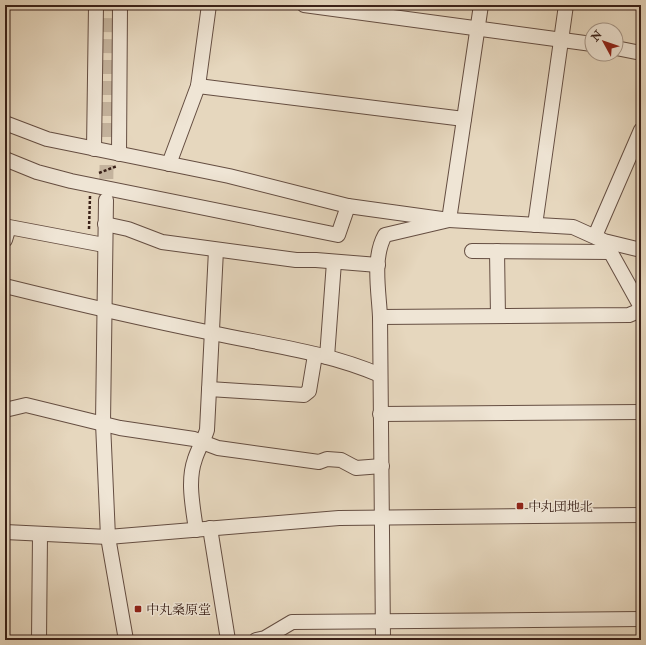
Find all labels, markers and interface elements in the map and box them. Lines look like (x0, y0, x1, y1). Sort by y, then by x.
north arrow (584, 22, 624, 62)
text: N (588, 27, 606, 45)
place label: 中丸団地北 (528, 499, 593, 515)
marker: 中丸団地北 (515, 501, 525, 511)
place label: 中丸桑原堂 (146, 602, 211, 618)
marker: 中丸桑原堂 (133, 604, 143, 614)

